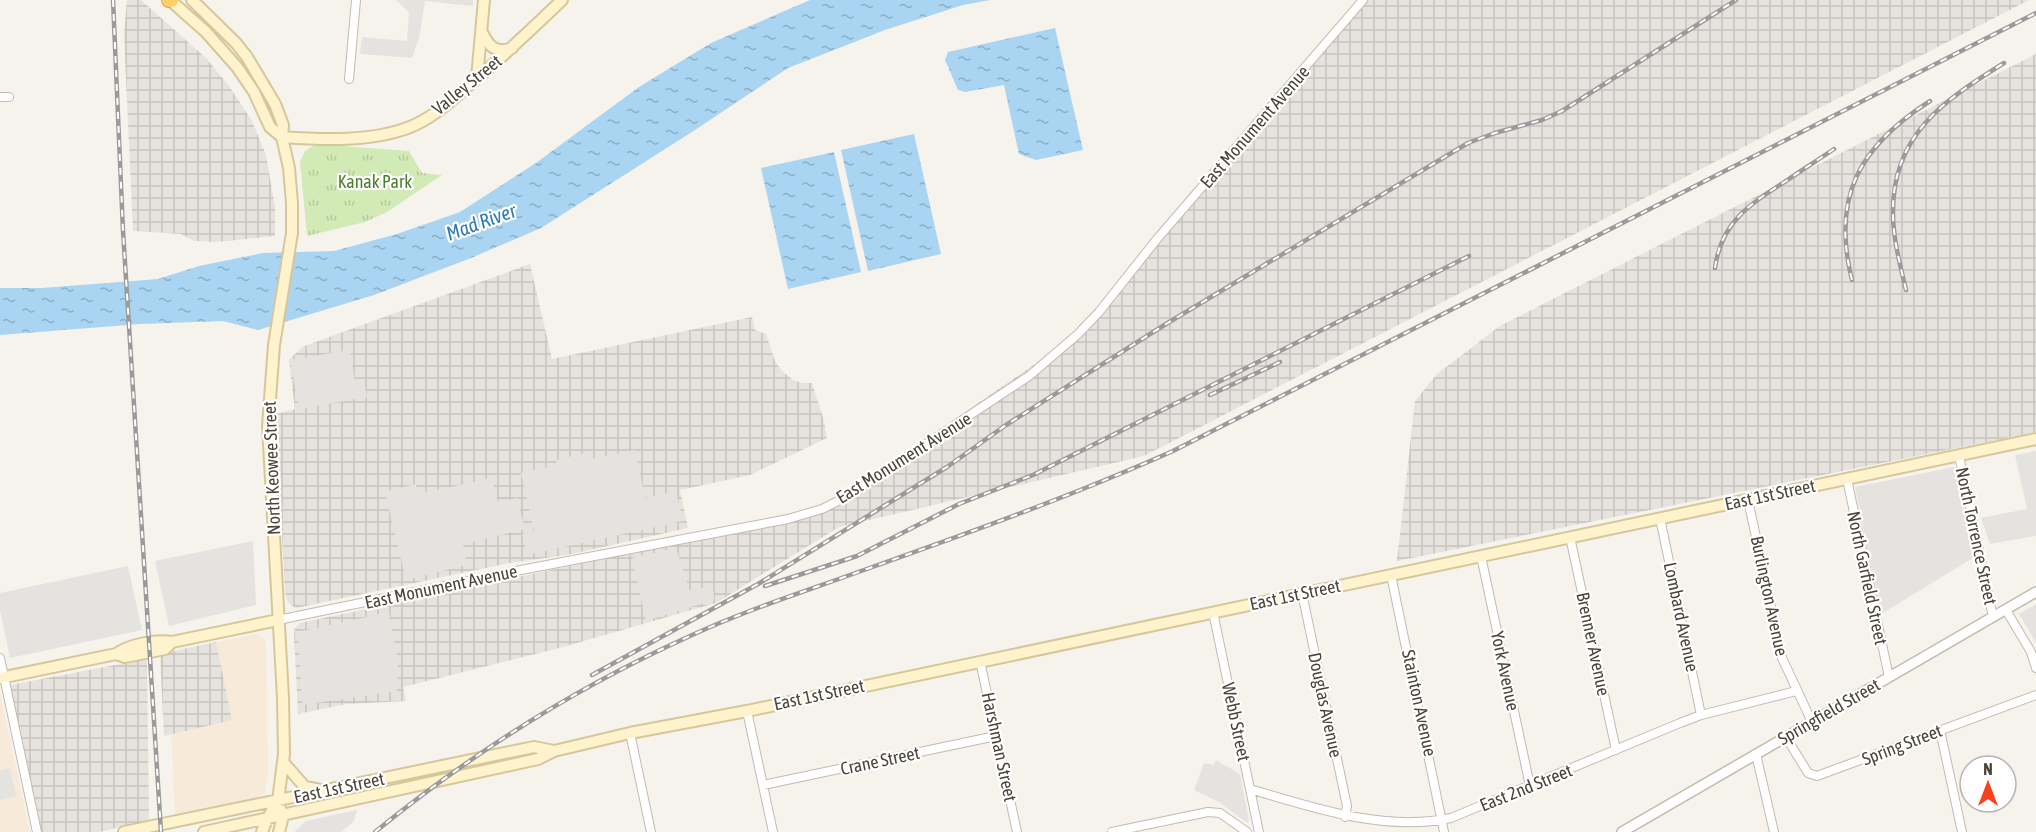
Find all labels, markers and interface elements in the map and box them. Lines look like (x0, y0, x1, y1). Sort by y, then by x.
street label: Valley Street (428, 50, 506, 119)
street label: East Monument Avenue (1196, 61, 1313, 192)
park label: Kanak Park (338, 171, 412, 192)
water label: Mad River (443, 198, 520, 245)
street label: North Keowee Street (259, 401, 284, 535)
street label: East Monument Avenue (832, 408, 975, 508)
street label: North Torrence Street (1952, 465, 2001, 607)
street label: East 1st Street (1723, 475, 1817, 514)
street label: North Garfield Street (1843, 509, 1892, 647)
street label: Burlington Avenue (1746, 534, 1792, 658)
street label: East Monument Avenue (363, 560, 519, 613)
street label: Lombard Avenue (1660, 560, 1703, 674)
street label: East 1st Street (1248, 575, 1342, 614)
street label: Brenner Avenue (1572, 590, 1615, 698)
street label: York Avenue (1487, 629, 1524, 713)
street label: Stainton Avenue (1398, 648, 1441, 758)
street label: Douglas Avenue (1304, 650, 1347, 759)
street label: Springfield Street (1774, 674, 1884, 749)
street label: East 1st Street (772, 675, 866, 714)
street label: Webb Street (1218, 681, 1255, 763)
street label: Harshman Street (978, 690, 1021, 803)
street label: Spring Street (1859, 720, 1945, 769)
street label: Crane Street (838, 742, 921, 779)
north arrow (1958, 754, 2018, 814)
street label: East 2nd Street (1477, 759, 1575, 816)
text: N (1983, 760, 1993, 778)
street label: East 1st Street (292, 768, 386, 807)

